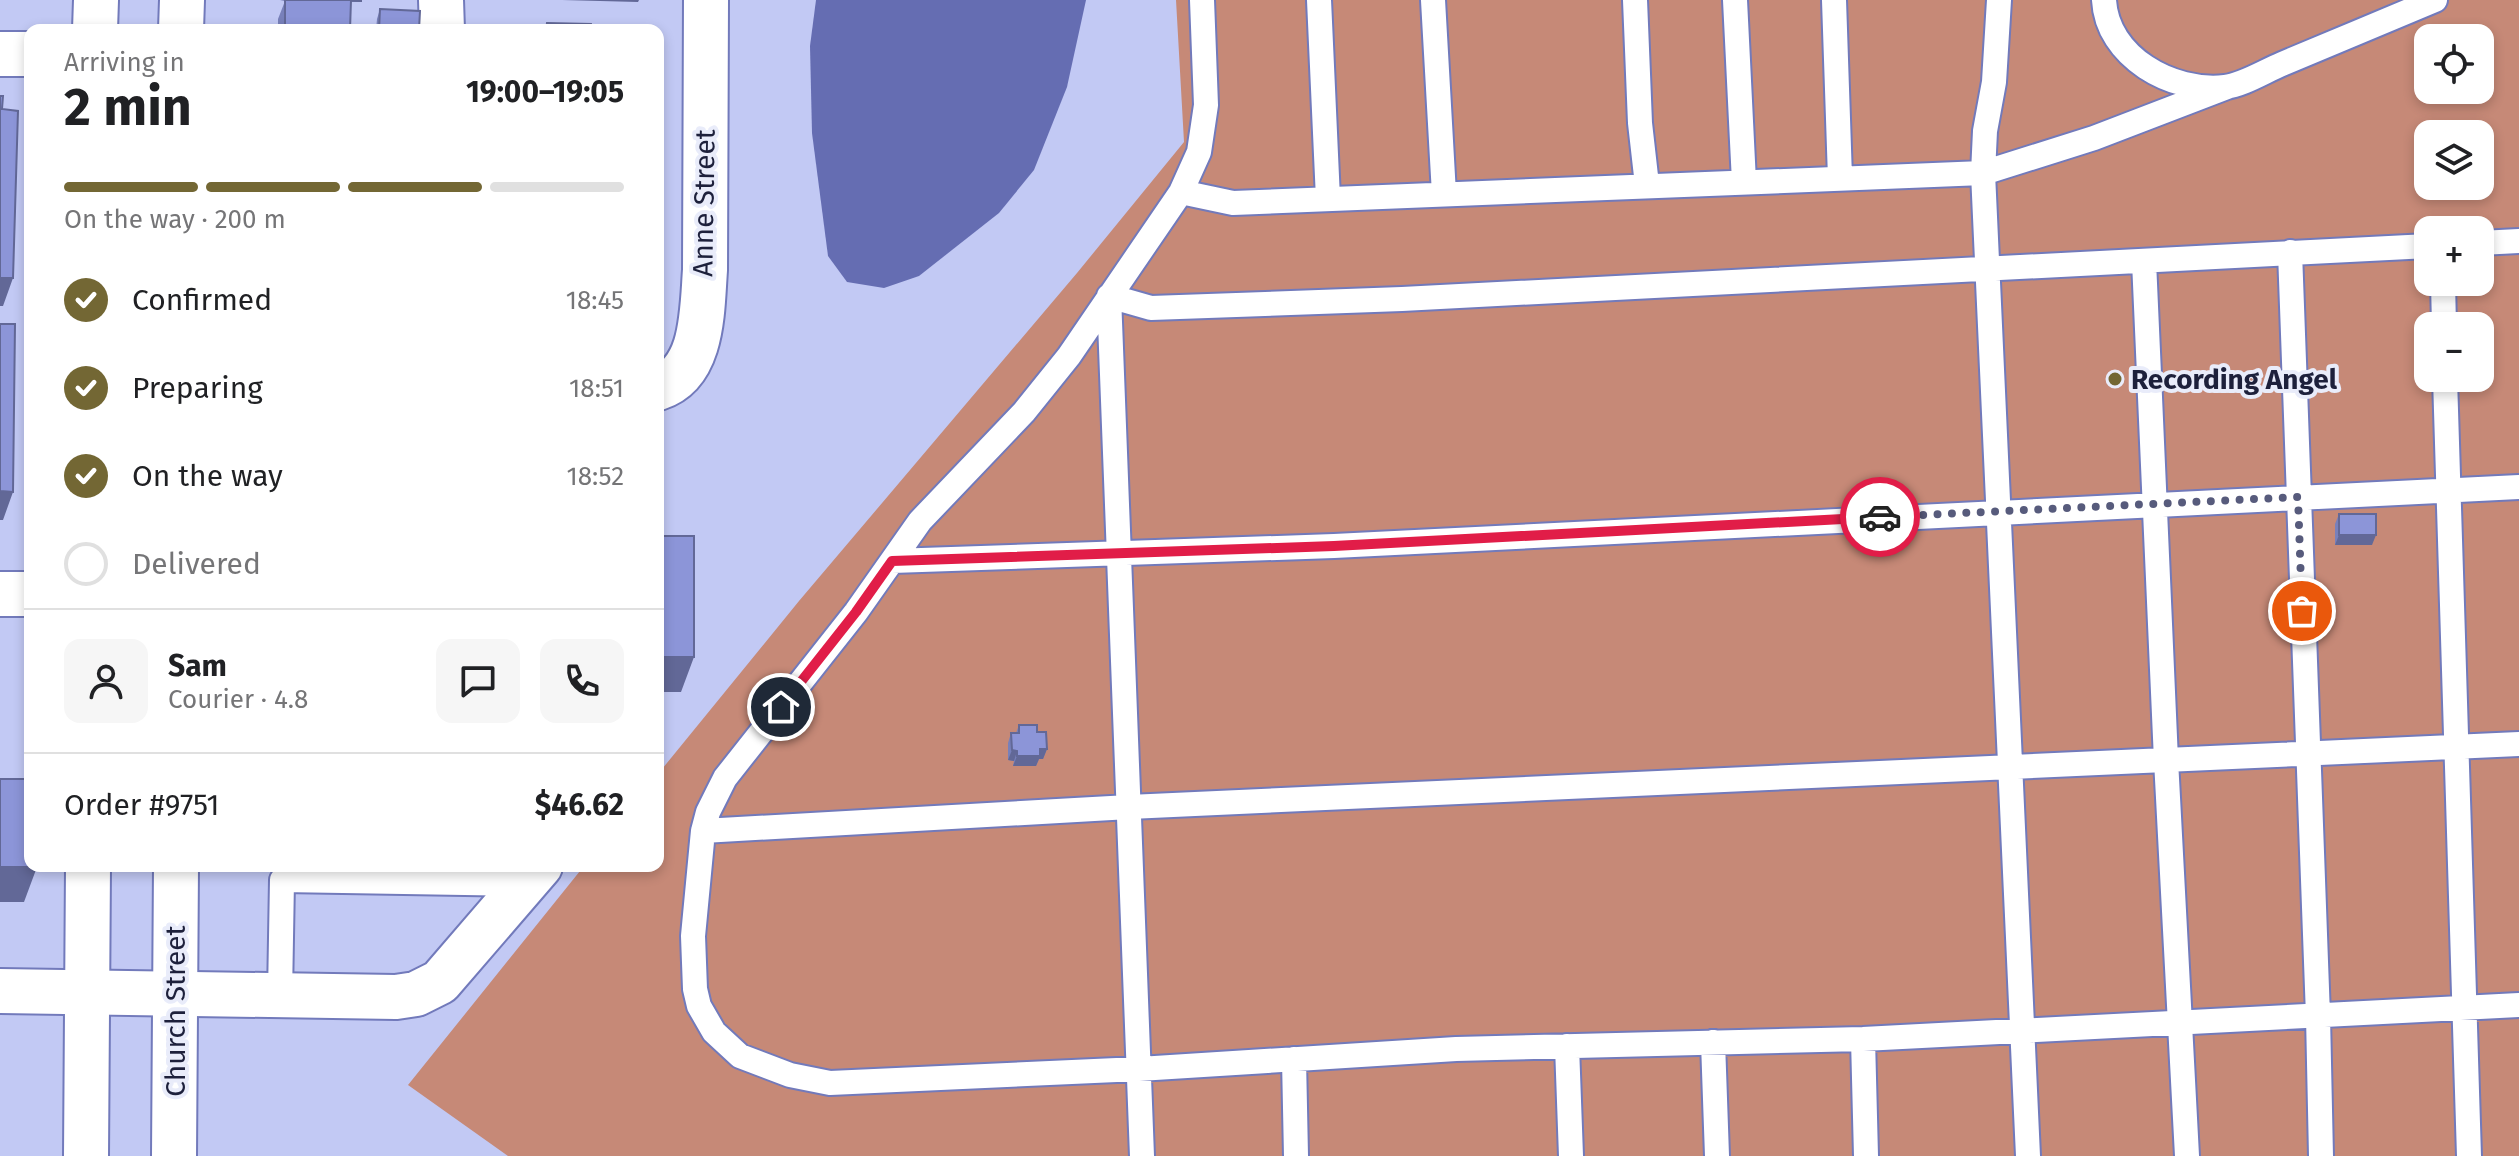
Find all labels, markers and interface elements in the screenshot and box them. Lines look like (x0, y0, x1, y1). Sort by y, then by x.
map controls (2414, 24, 2494, 392)
button: locate (2414, 24, 2494, 104)
text: Arriving in (64, 47, 185, 78)
text: 19:00–19:05 (466, 74, 624, 110)
text: 2 min (64, 76, 192, 139)
button: layers (2414, 120, 2494, 200)
street label: Anne Street (686, 128, 722, 277)
text: On the way · 200 m (64, 204, 286, 235)
button: + (2414, 216, 2494, 296)
icon: check (64, 278, 108, 322)
text: Confirmed (132, 282, 272, 318)
text: 18:45 (566, 285, 624, 316)
button: − (2414, 312, 2494, 392)
place label: Recording Angel (2131, 363, 2338, 396)
icon: check (64, 366, 108, 410)
text: Preparing (132, 370, 263, 406)
marker: Recording Angel (2106, 370, 2124, 388)
text: 18:51 (569, 373, 624, 404)
icon: check (64, 454, 108, 498)
text: On the way (132, 458, 283, 494)
text: 18:52 (566, 461, 624, 492)
courier (1840, 477, 1920, 557)
icon: car (1858, 495, 1902, 539)
text: Delivered (132, 546, 261, 582)
pin (2268, 577, 2336, 645)
icon: bag (2280, 589, 2324, 633)
button: person (64, 639, 148, 723)
button: chat (436, 639, 520, 723)
button: phone (540, 639, 624, 723)
text: Sam (168, 648, 227, 684)
pin (747, 673, 815, 741)
text: Courier · 4.8 (168, 684, 308, 715)
icon: home (759, 685, 803, 729)
text: Order #9751 (64, 787, 219, 823)
text: $46.62 (535, 787, 624, 823)
street label: Church Street (159, 924, 192, 1097)

